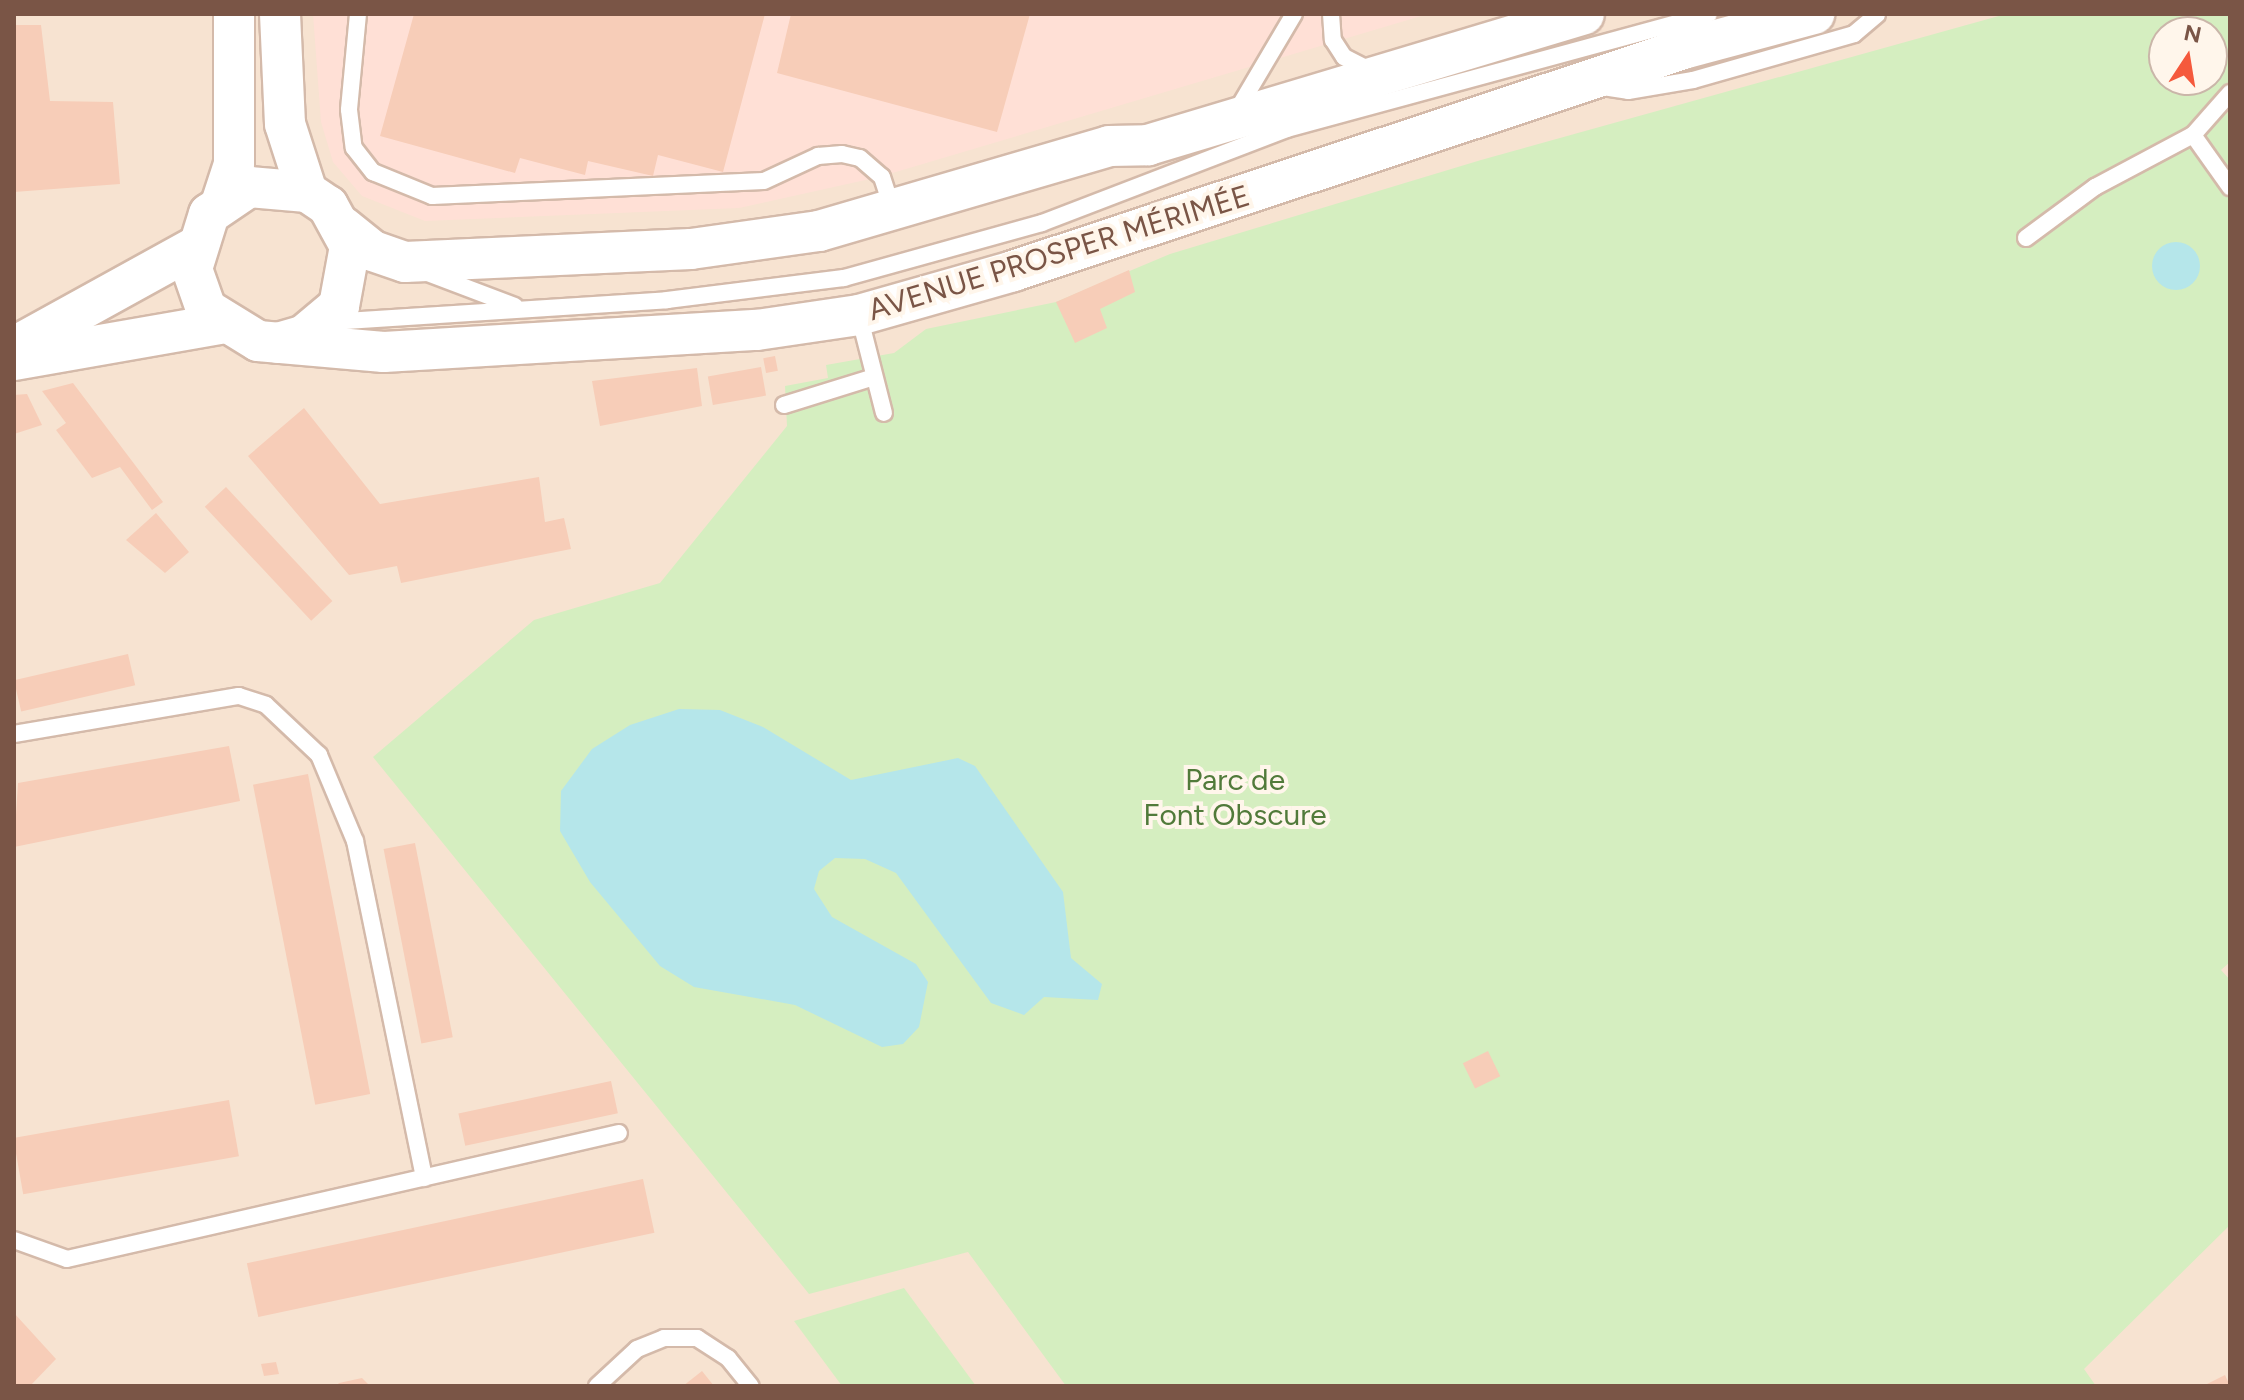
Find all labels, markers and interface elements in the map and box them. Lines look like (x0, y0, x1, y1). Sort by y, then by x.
north arrow (2148, 16, 2228, 96)
text: N (2182, 19, 2204, 49)
street label: AVENUE PROSPER MÉRIMÉE (864, 178, 1254, 328)
park label: Parc de Font Obscure (1143, 762, 1327, 832)

